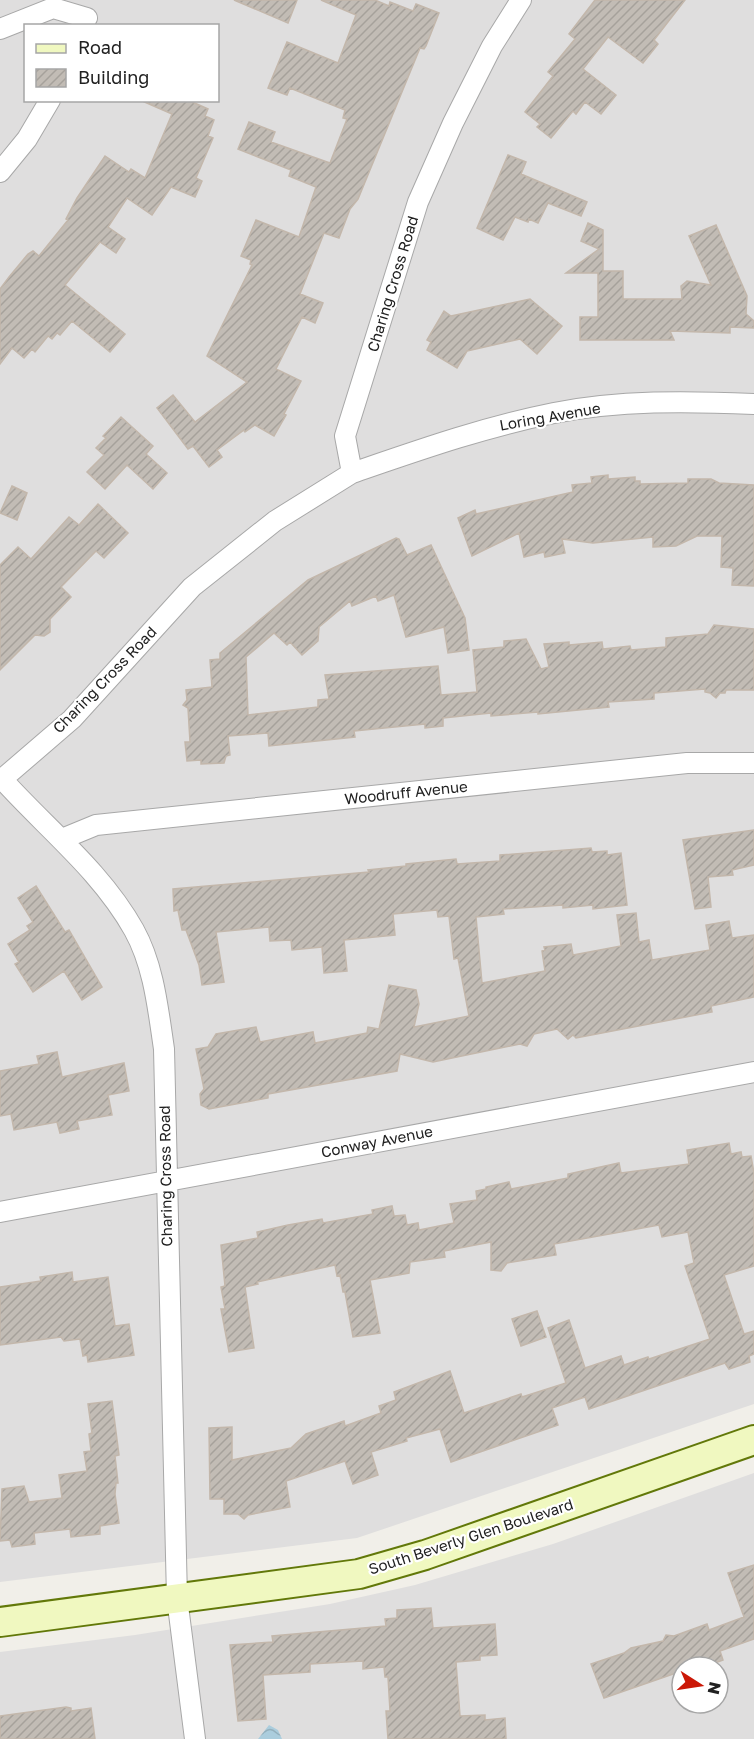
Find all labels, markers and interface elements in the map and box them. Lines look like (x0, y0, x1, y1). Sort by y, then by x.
legend (24, 24, 219, 102)
text: Road (78, 36, 122, 58)
text: Building (78, 66, 149, 88)
street label: Charing Cross Road (363, 214, 421, 354)
street label: Loring Avenue (498, 398, 602, 434)
street label: Charing Cross Road (49, 622, 160, 736)
street label: Woodruff Avenue (343, 777, 469, 807)
street label: Charing Cross Road (155, 1105, 175, 1247)
street label: Conway Avenue (319, 1121, 434, 1161)
street label: South Beverly Glen Boulevard (366, 1494, 575, 1578)
north arrow (670, 1655, 730, 1715)
text: N (704, 1680, 726, 1696)

